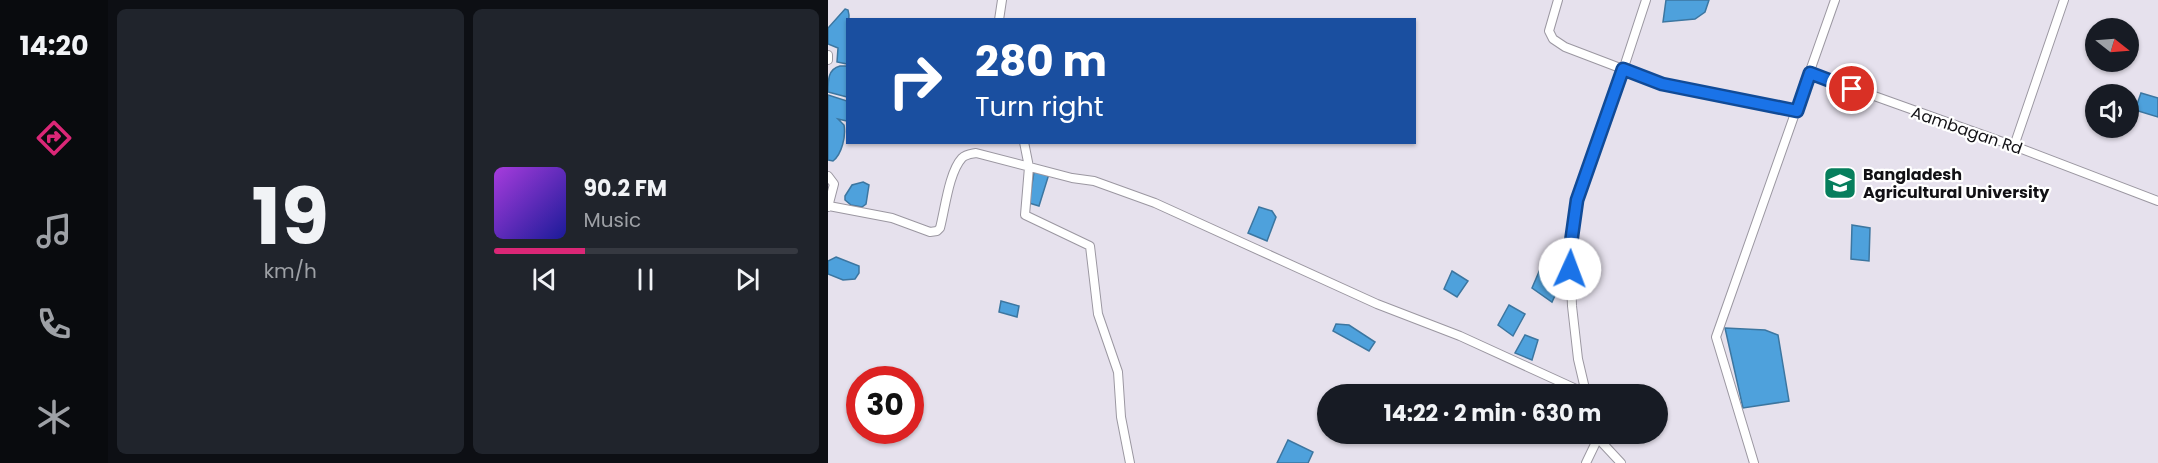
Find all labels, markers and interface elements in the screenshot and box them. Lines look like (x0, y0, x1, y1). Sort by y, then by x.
north arrow (2085, 18, 2139, 72)
map controls (2085, 18, 2139, 138)
text: 14:20 (19, 27, 89, 64)
text: 280 m (975, 32, 1107, 91)
icon: right (876, 42, 954, 120)
pin (1826, 63, 1877, 114)
icon: arrive (1835, 72, 1868, 105)
button: sound (2085, 84, 2139, 138)
text: Turn right (975, 88, 1104, 125)
street label: Aambagan Rd (1908, 101, 2026, 160)
icon: directions (33, 117, 75, 159)
text: 19 (252, 162, 329, 271)
place label: Bangladesh Agricultural University (1863, 163, 2050, 204)
school or university icon: Bangladesh Agricultural University (1822, 165, 1858, 201)
text: 90.2 FM (584, 173, 667, 204)
text: Music (584, 206, 641, 234)
icon: music (33, 210, 75, 252)
position arrow (1538, 237, 1602, 301)
text: km/h (264, 257, 317, 285)
icon: previous (528, 263, 561, 296)
icon: pause (629, 263, 662, 296)
icon: next (731, 263, 764, 296)
icon: phone (33, 303, 75, 345)
speed limit sign: 30 (846, 366, 924, 444)
icon: climate (33, 396, 75, 438)
text: 14:22 · 2 min · 630 m (1384, 398, 1601, 429)

